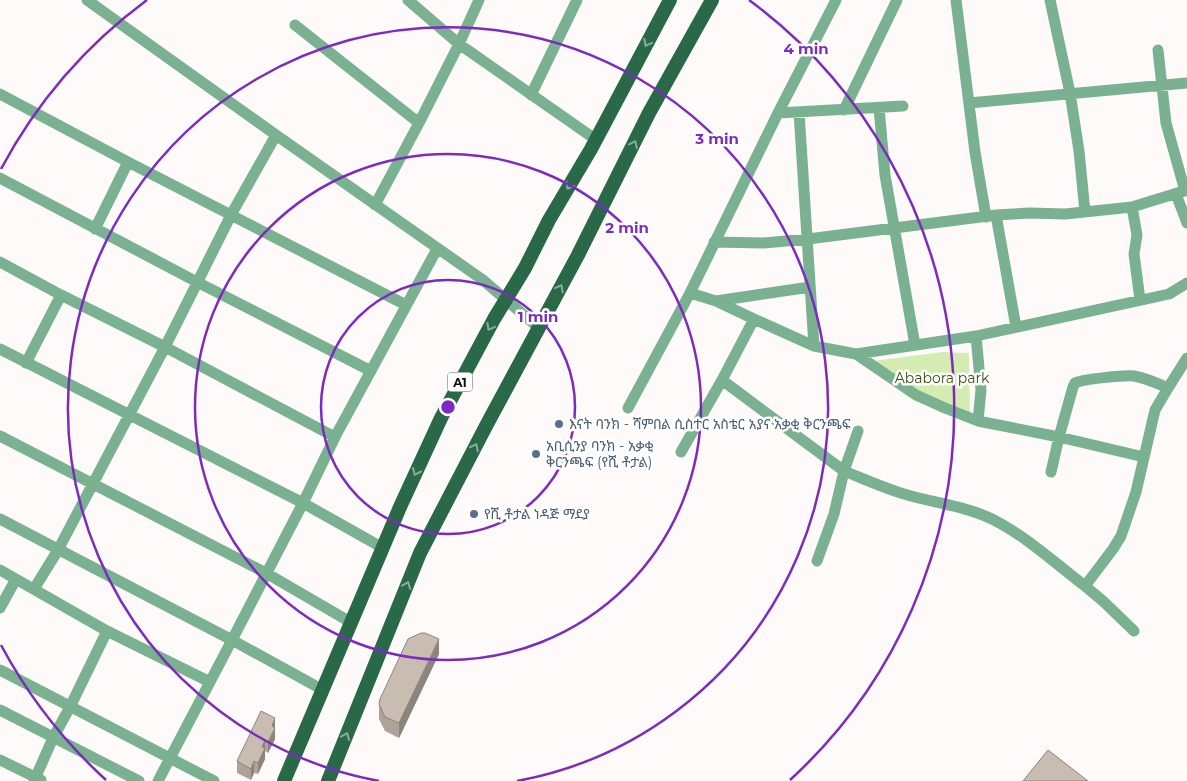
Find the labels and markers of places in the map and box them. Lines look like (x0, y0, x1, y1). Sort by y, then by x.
centre of rings (439, 398, 457, 416)
place label: እናት ባንክ - ሻምበል ሲስተር አስቴር አያና አቃቂ ቅርንጫፍ (569, 415, 851, 433)
marker: እናት ባንክ - ሻምበል ሲስተር አስቴር አያና አቃቂ ቅርንጫፍ (553, 418, 565, 430)
place label: አቢሲንያ ባንክ - አቃቂ ቅርንጫፍ (የሺ ቶታል) (546, 437, 654, 471)
marker: አቢሲንያ ባንክ - አቃቂ ቅርንጫፍ (የሺ ቶታል) (530, 448, 542, 460)
place label: የሺ ቶታል ነዳጅ ማደያ (484, 505, 590, 523)
marker: የሺ ቶታል ነዳጅ ማደያ (468, 508, 480, 520)

